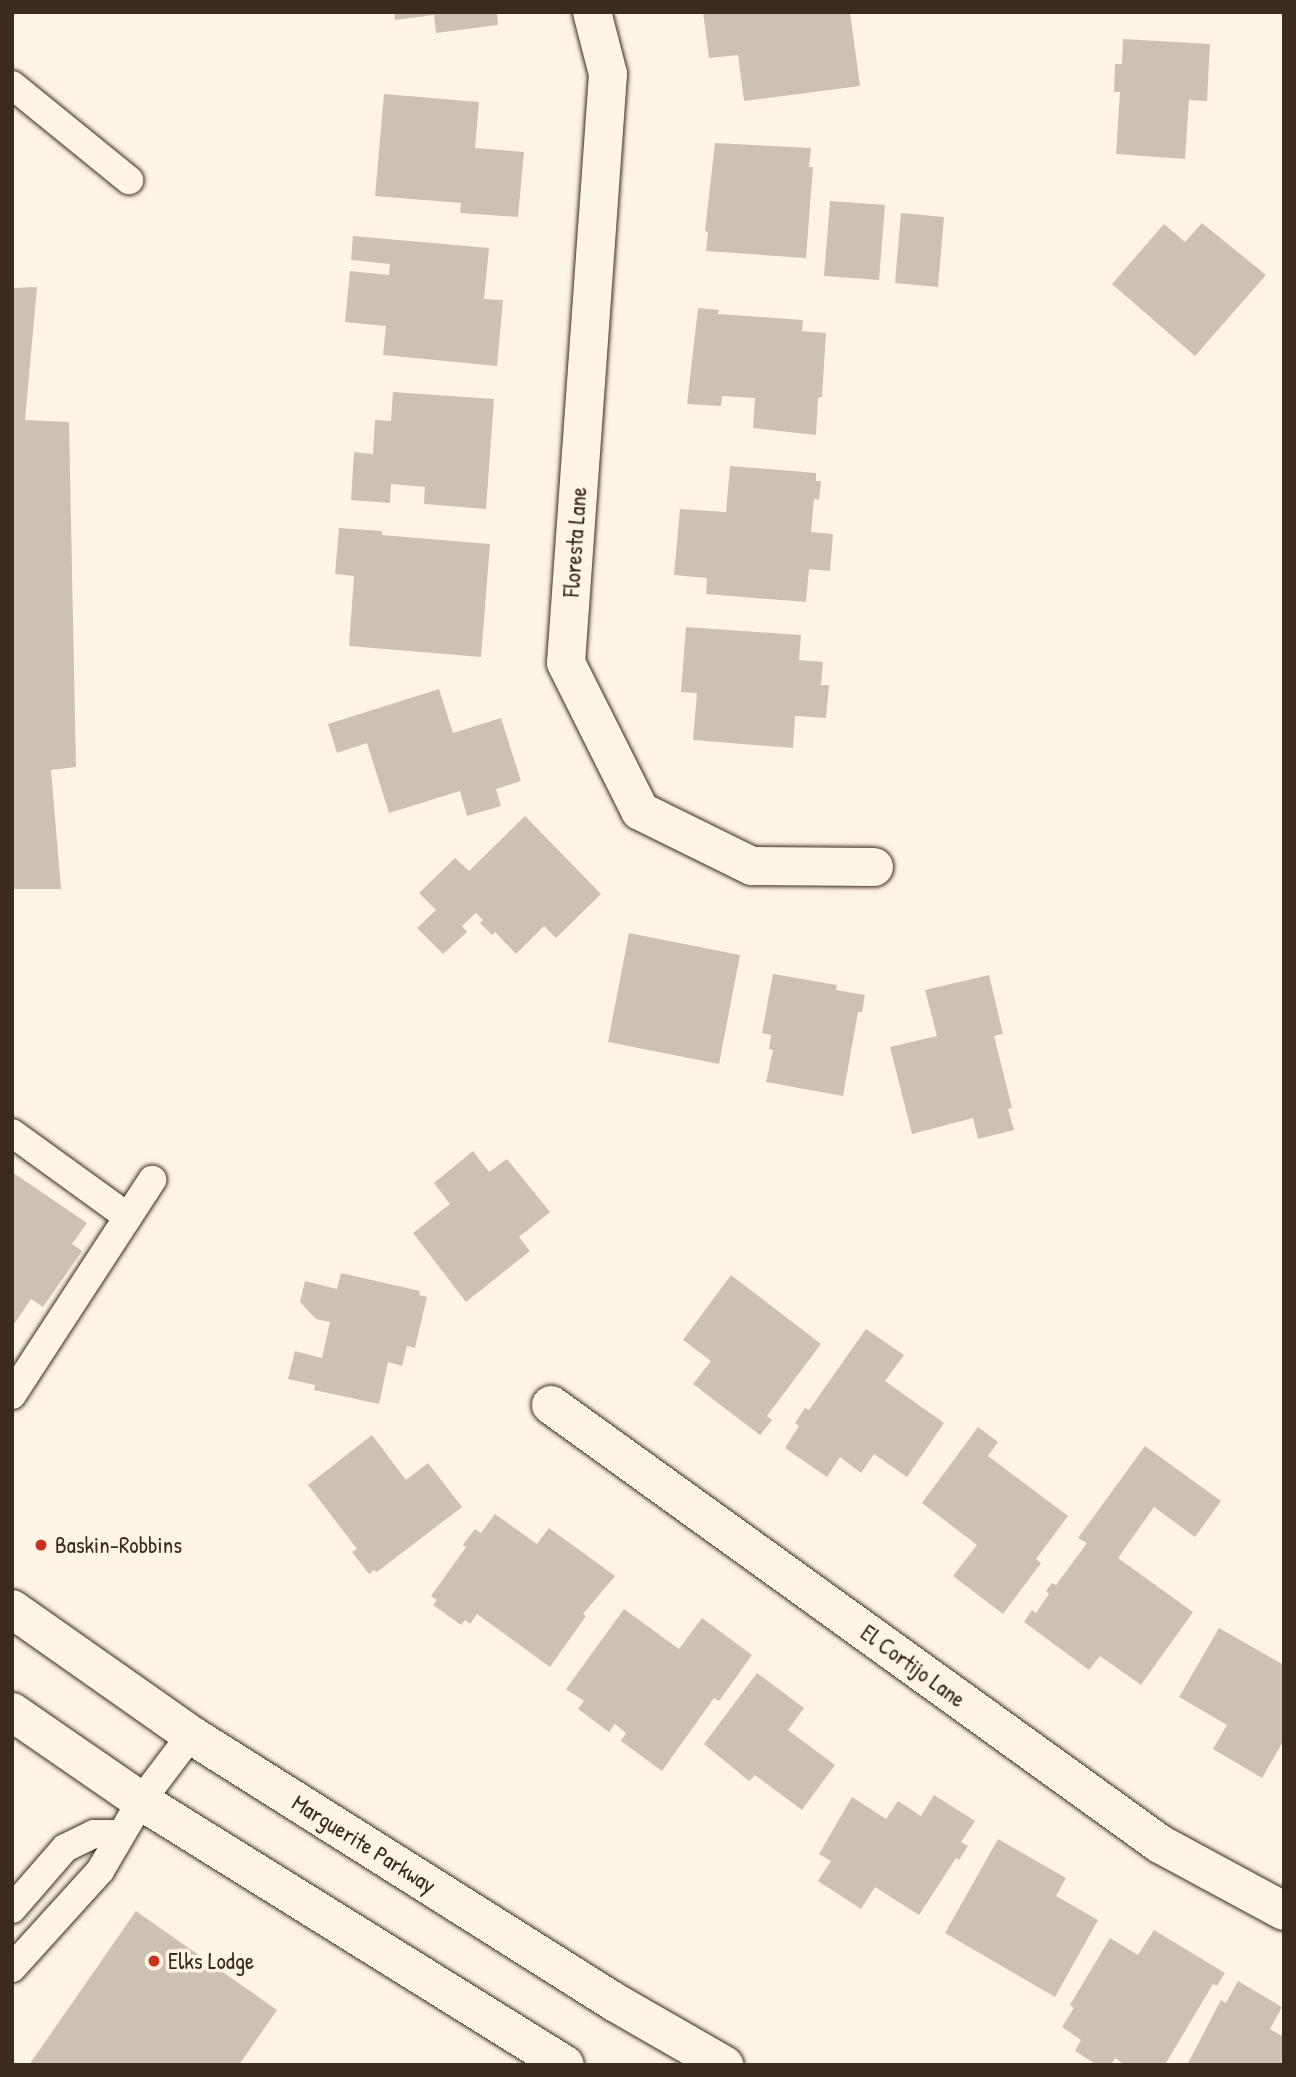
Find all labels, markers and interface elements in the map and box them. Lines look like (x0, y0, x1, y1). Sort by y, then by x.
street label: Floresta Lane (557, 486, 593, 598)
place label: Baskin-Robbins (55, 1531, 182, 1559)
marker: Baskin-Robbins (33, 1537, 49, 1553)
street label: El Cortijo Lane (855, 1619, 971, 1713)
street label: Marguerite Parkway (287, 1789, 441, 1899)
place label: Elks Lodge (168, 1947, 254, 1975)
marker: Elks Lodge (146, 1953, 162, 1969)

